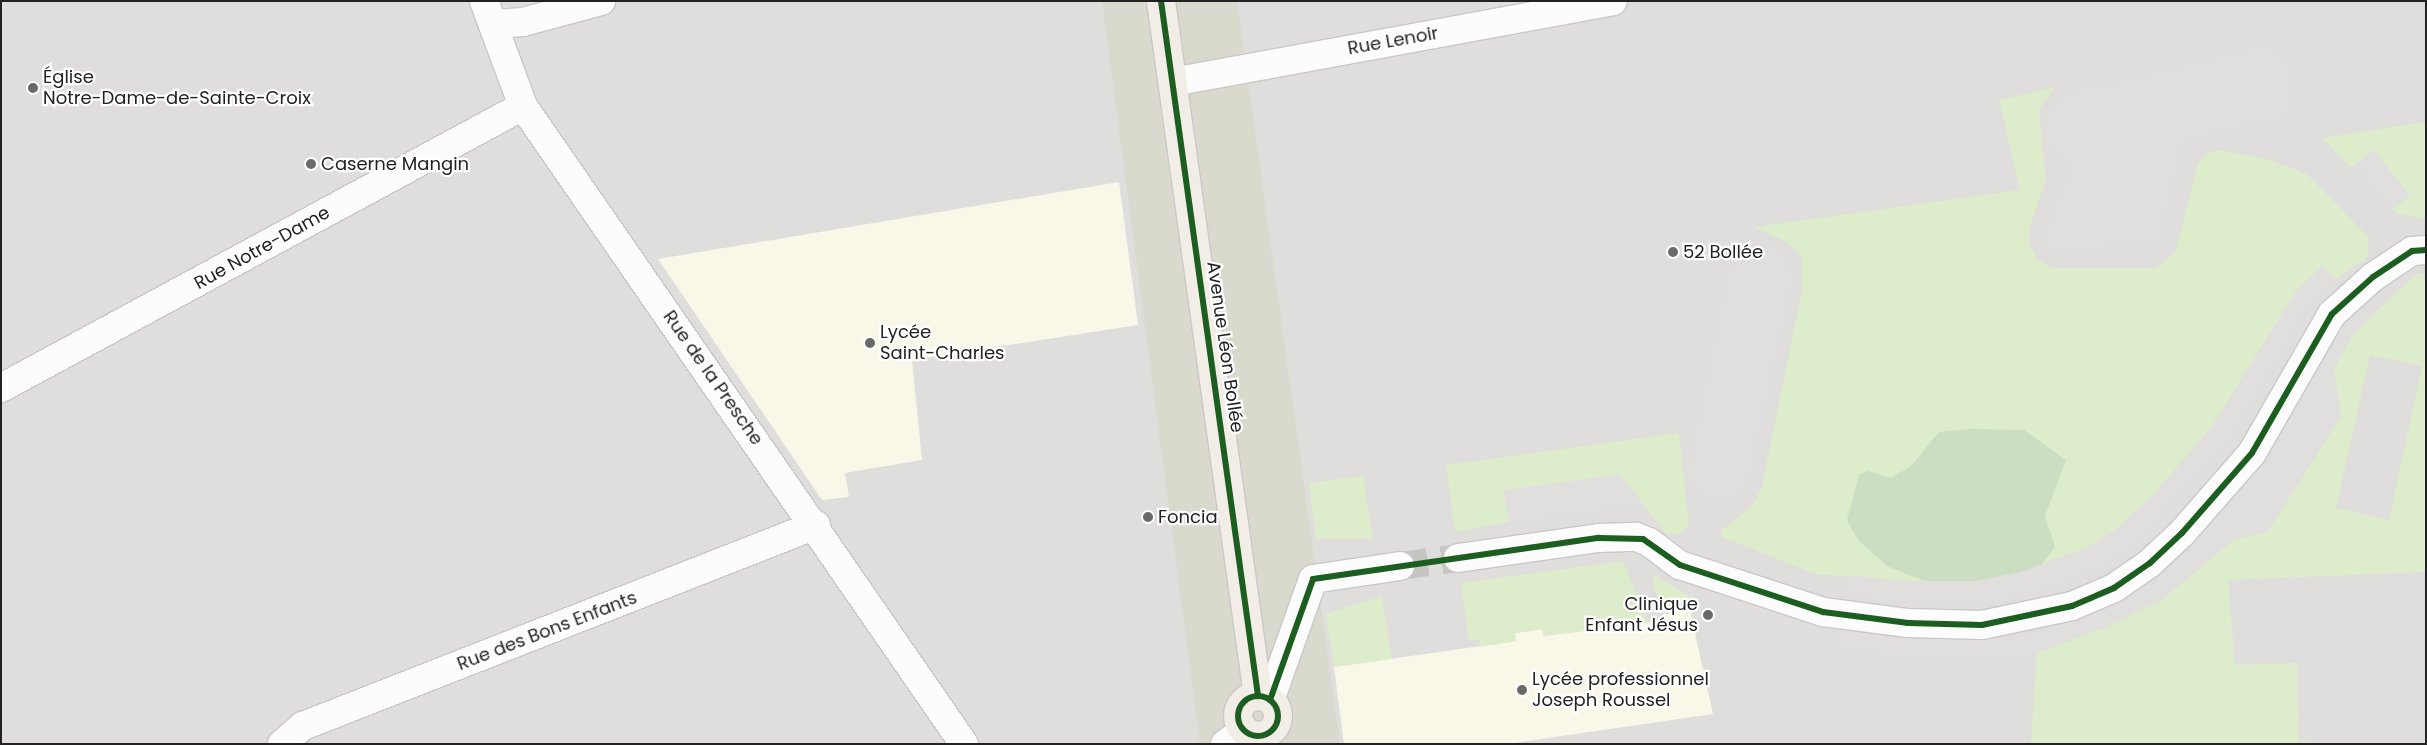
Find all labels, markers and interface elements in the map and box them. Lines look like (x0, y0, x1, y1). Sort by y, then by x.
street label: Rue Lenoir (1346, 22, 1440, 60)
place label: Église Notre-Dame-de-Sainte-Croix (43, 67, 311, 110)
marker: Église Notre-Dame-de-Sainte-Croix (27, 82, 39, 94)
place label: Caserne Mangin (321, 153, 469, 175)
marker: Caserne Mangin (305, 158, 317, 170)
street label: Rue Notre-Dame (190, 202, 334, 294)
place label: 52 Bollée (1683, 241, 1763, 263)
marker: 52 Bollée (1667, 246, 1679, 258)
street label: Avenue Léon Bollée (1202, 260, 1248, 434)
street label: Rue de la Presche (658, 307, 768, 449)
place label: Lycée Saint-Charles (880, 322, 1004, 364)
marker: Lycée Saint-Charles (864, 337, 876, 349)
place label: Foncia (1158, 506, 1218, 528)
marker: Foncia (1142, 511, 1154, 523)
street label: Rue des Bons Enfants (454, 587, 640, 675)
place label: Clinique Enfant Jésus (1585, 594, 1698, 636)
marker: Clinique Enfant Jésus (1702, 609, 1714, 621)
place label: Lycée professionnel Joseph Roussel (1532, 669, 1709, 712)
marker: Lycée professionnel Joseph Roussel (1516, 684, 1528, 696)

